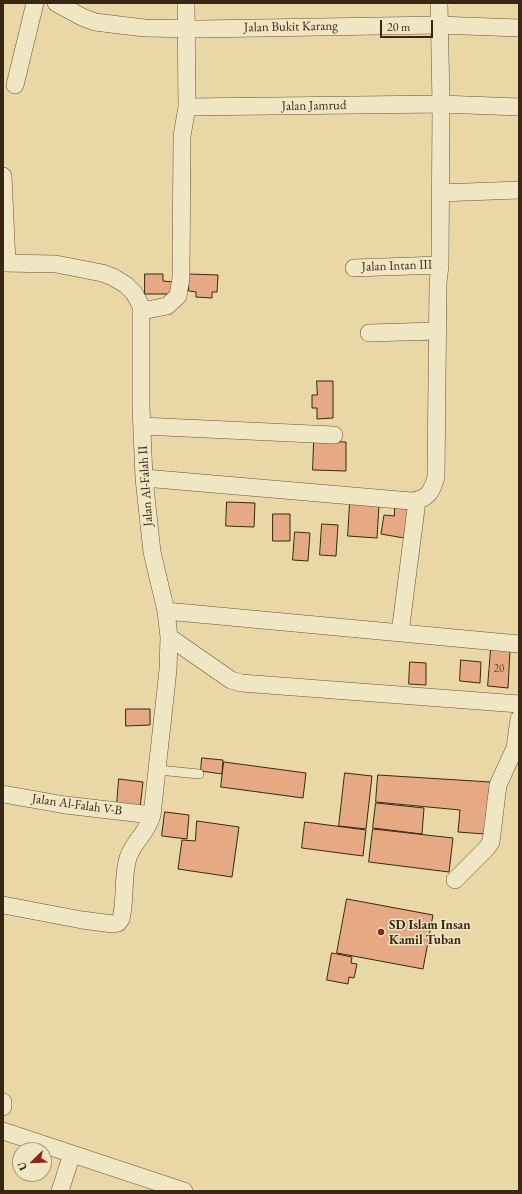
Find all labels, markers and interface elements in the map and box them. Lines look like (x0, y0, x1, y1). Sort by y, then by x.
scale bar (382, 12, 435, 38)
street label: Jalan Bukit Karang (244, 18, 338, 36)
text: 20 m (387, 19, 410, 35)
street label: Jalan Jamrud (281, 98, 347, 114)
street label: Jalan Intan III (361, 257, 433, 275)
street label: Jalan Al-Falah II (135, 445, 157, 527)
house number: 20 (494, 662, 504, 676)
street label: Jalan Al-Falah V-B (31, 791, 123, 819)
place label: SD Islam Insan Kamil Tuban (389, 917, 471, 948)
marker: SD Islam Insan Kamil Tuban (376, 927, 386, 937)
north arrow (12, 1142, 52, 1182)
text: U (14, 1160, 30, 1173)

